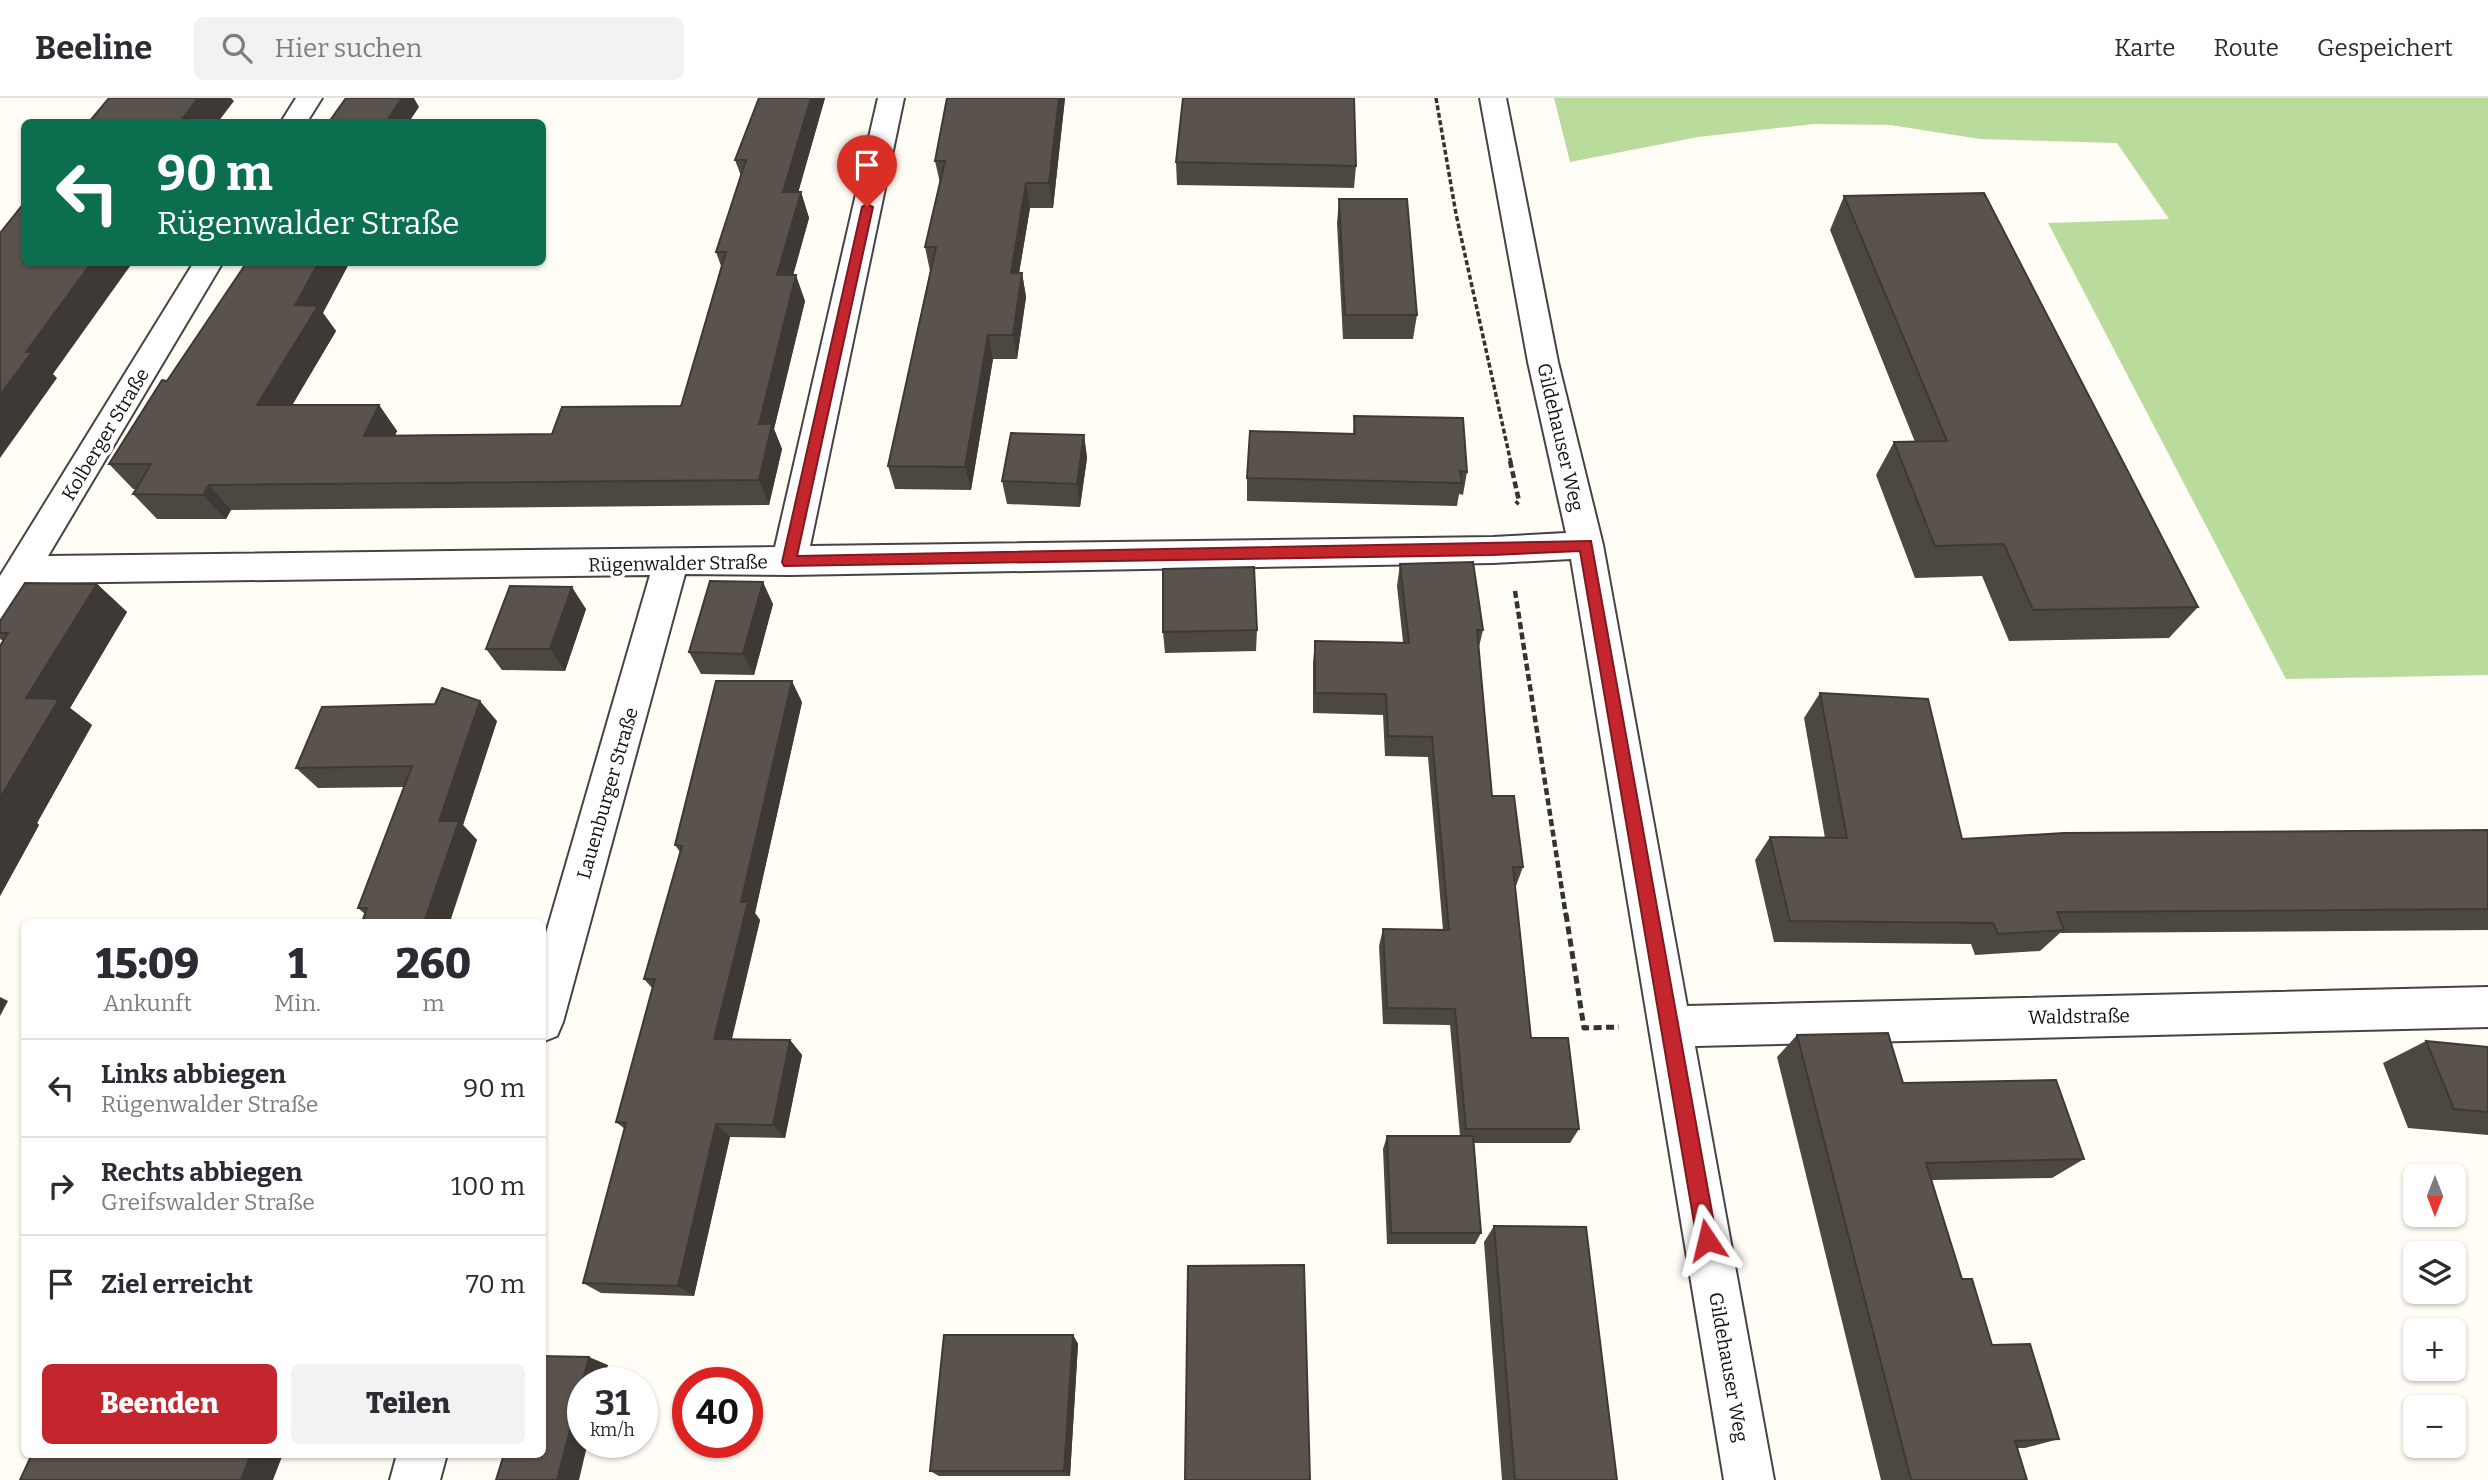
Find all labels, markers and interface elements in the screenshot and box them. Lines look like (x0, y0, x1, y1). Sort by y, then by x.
search box (194, 17, 684, 80)
text: Beeline (35, 28, 152, 68)
icon: search (218, 29, 256, 67)
text: Hier suchen (274, 33, 422, 64)
text: Karte (2114, 34, 2176, 62)
text: Route (2214, 34, 2279, 62)
text: Gespeichert (2317, 34, 2453, 62)
pin (837, 135, 897, 207)
text: 90 m (157, 144, 273, 203)
icon: arrive (848, 146, 886, 184)
icon: left (42, 147, 133, 238)
text: Rügenwalder Straße (157, 204, 460, 242)
street label: Gildehauser Weg (1532, 361, 1589, 514)
street label: Kolberger Straße (57, 364, 154, 505)
street label: Rügenwalder Straße (588, 550, 768, 577)
street label: Lauenburger Straße (572, 705, 643, 882)
text: 15:09 (96, 939, 199, 989)
text: 1 (288, 939, 307, 989)
text: 260 (396, 939, 471, 989)
text: Ankunft (103, 989, 192, 1017)
text: Min. (274, 989, 321, 1017)
text: m (422, 989, 444, 1017)
street label: Waldstraße (2028, 1004, 2130, 1029)
text: Links abbiegen (101, 1059, 286, 1090)
icon: left (42, 1069, 80, 1107)
text: 90 m (463, 1073, 525, 1104)
text: Rügenwalder Straße (101, 1090, 318, 1118)
text: Rechts abbiegen (101, 1157, 303, 1188)
north arrow (2403, 1164, 2466, 1227)
map controls (2403, 1164, 2466, 1458)
icon: right (42, 1167, 80, 1205)
text: 100 m (451, 1171, 525, 1202)
text: Greifswalder Straße (101, 1188, 315, 1216)
position arrow (1670, 1203, 1744, 1277)
button: layers (2403, 1241, 2466, 1304)
icon: arrive (42, 1265, 80, 1303)
text: Ziel erreicht (101, 1269, 253, 1300)
text: 70 m (466, 1269, 525, 1300)
street label: Gildehauser Weg (1704, 1290, 1753, 1444)
button: + (2403, 1318, 2466, 1381)
button: Beenden (42, 1364, 277, 1444)
button: Teilen (291, 1364, 525, 1444)
speed limit sign: 40 (672, 1367, 763, 1458)
text: 31 (595, 1382, 630, 1424)
button: − (2403, 1395, 2466, 1458)
text: km/h (590, 1419, 635, 1441)

